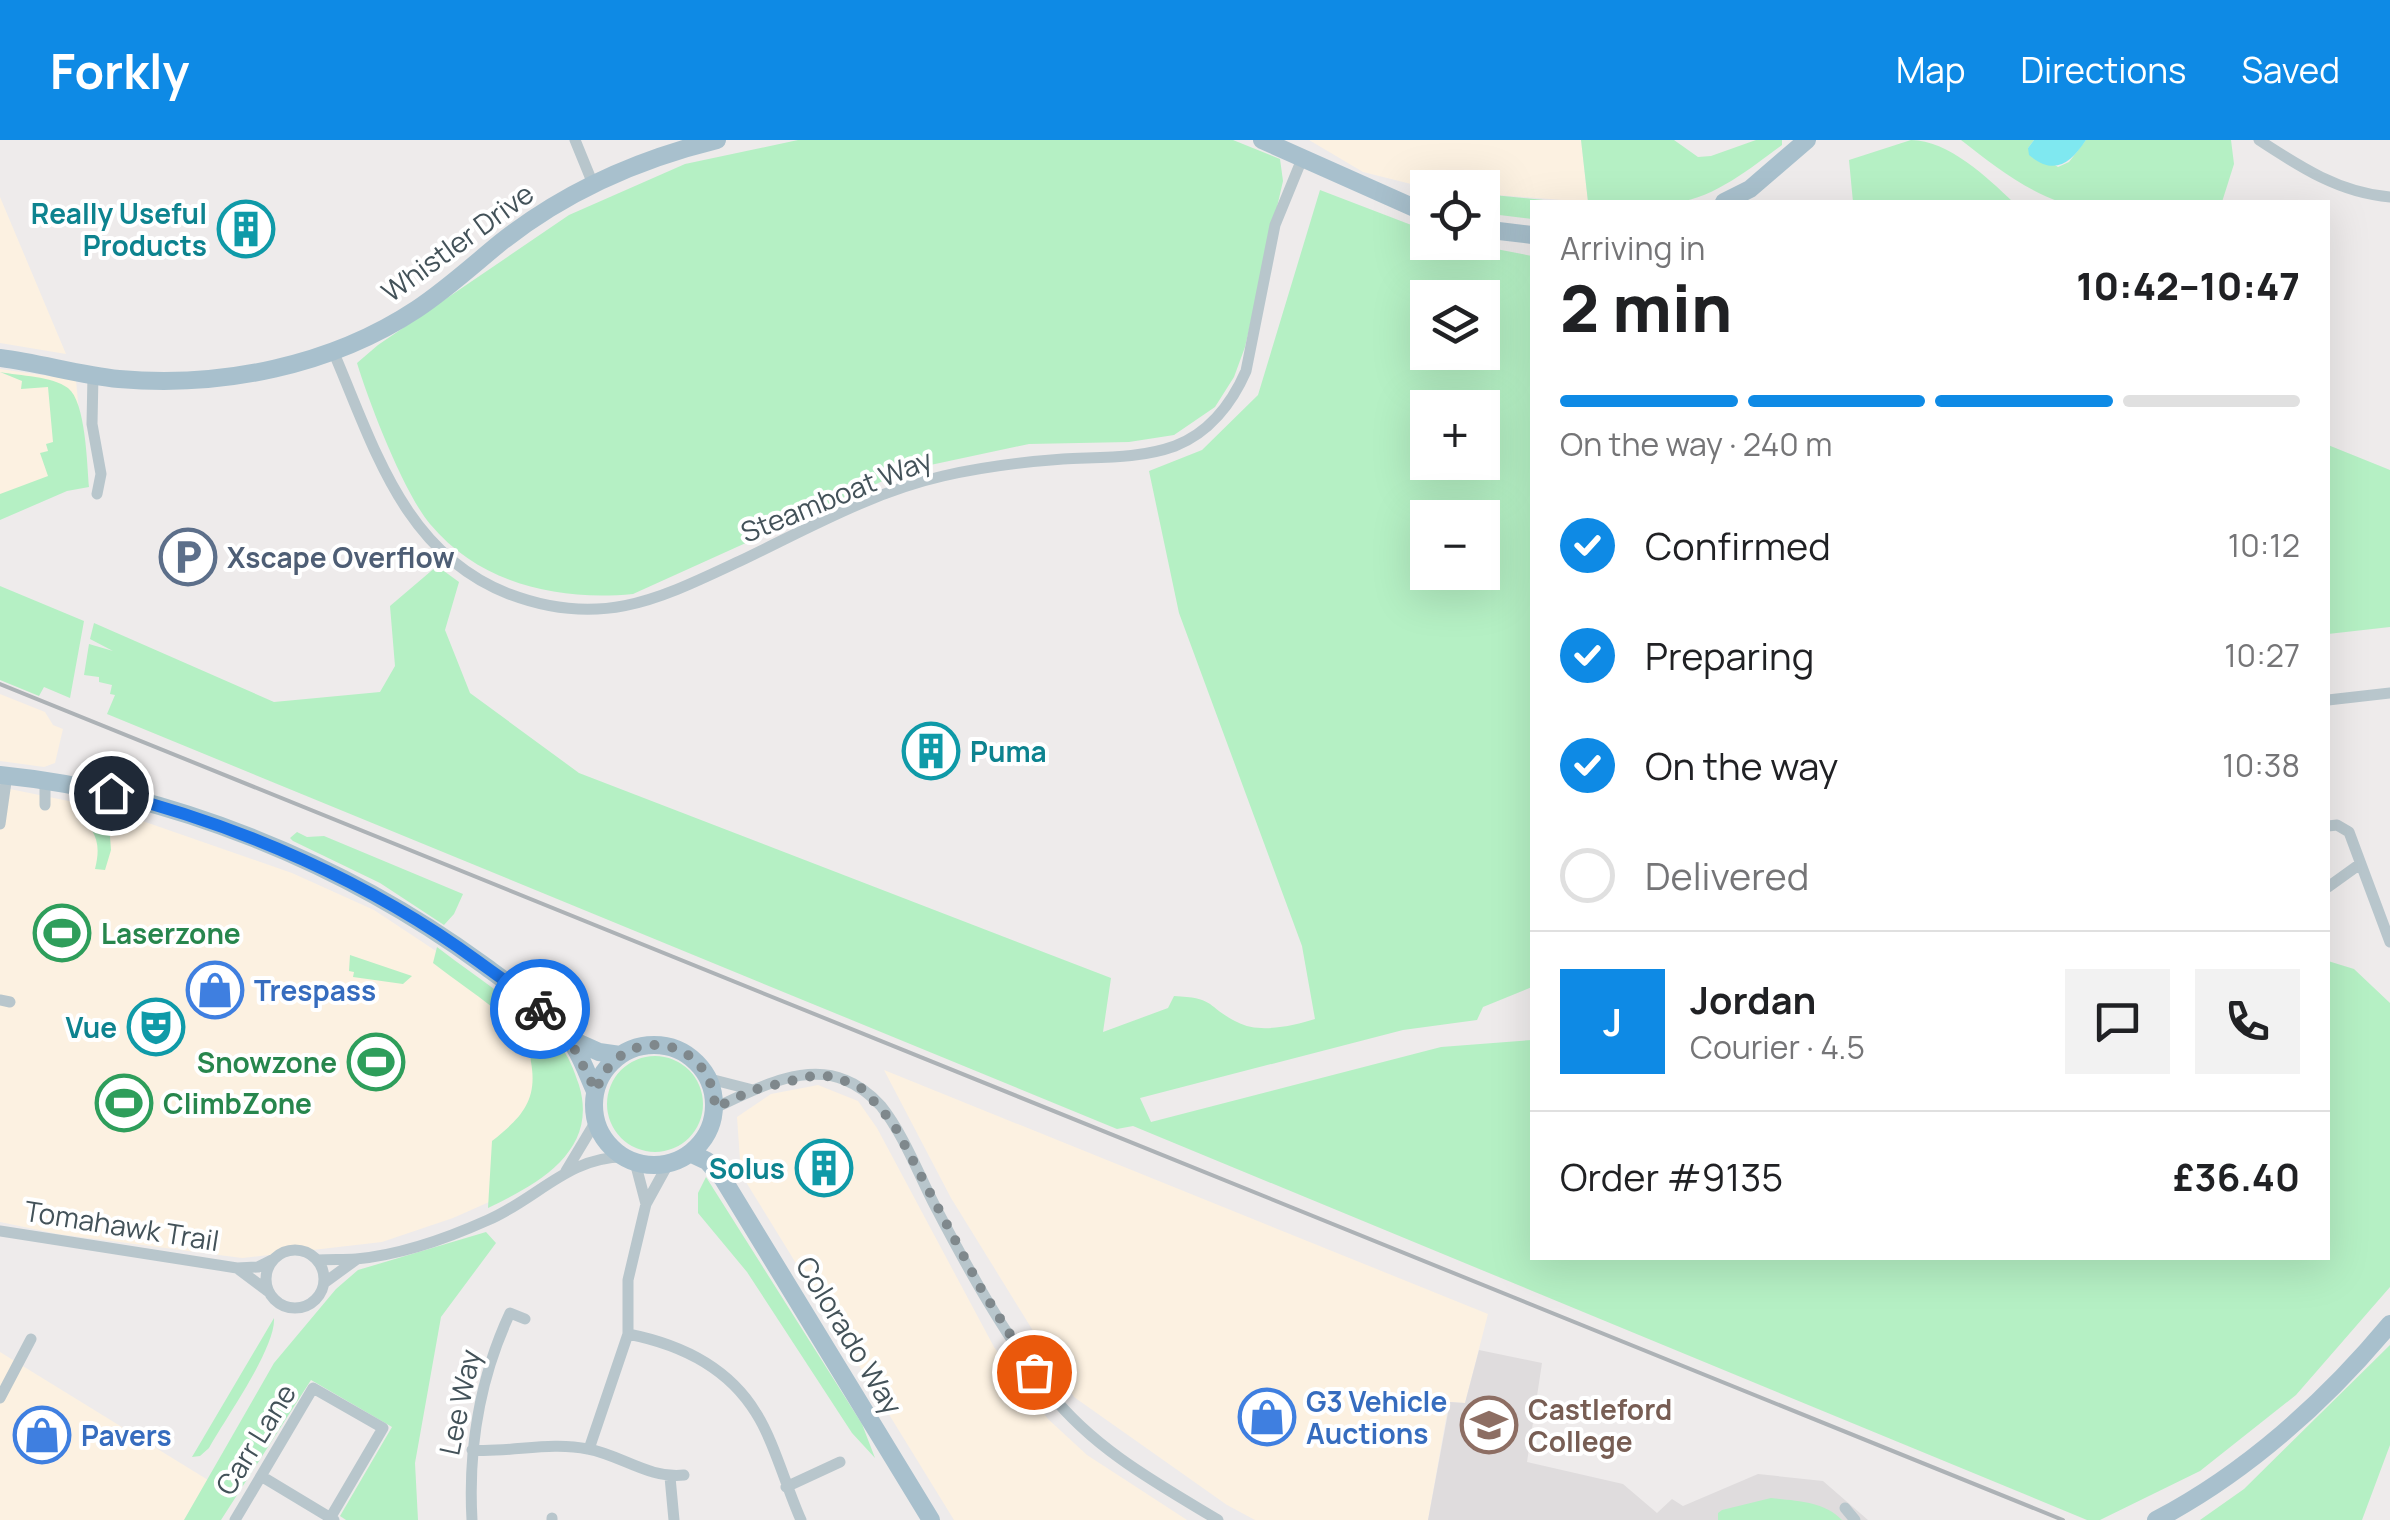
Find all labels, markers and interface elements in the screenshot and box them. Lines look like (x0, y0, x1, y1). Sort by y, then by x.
text: Forkly (50, 38, 189, 103)
text: Map (1896, 46, 1966, 94)
text: Directions (2021, 46, 2186, 94)
text: Saved (2241, 46, 2340, 94)
map controls (1410, 170, 1500, 590)
button: locate (1410, 170, 1500, 260)
street label: Whistler Drive (373, 174, 541, 310)
place label: Really Useful Products (31, 194, 207, 264)
building icon: Really Useful Products (216, 199, 276, 259)
text: Arriving in (1560, 226, 1705, 270)
text: 10:42–10:47 (2076, 259, 2300, 311)
text: 2 min (1560, 263, 1732, 352)
button: layers (1410, 280, 1500, 370)
button: + (1410, 390, 1500, 480)
text: On the way · 240 m (1560, 422, 1832, 466)
street label: Steamboat Way (735, 439, 938, 551)
button: − (1410, 500, 1500, 590)
icon: check (1560, 518, 1615, 573)
text: Confirmed (1645, 519, 1831, 571)
text: 10:12 (2228, 523, 2300, 567)
parking icon: Xscape Overflow (158, 527, 218, 587)
place label: Xscape Overflow (227, 538, 455, 576)
icon: check (1560, 628, 1615, 683)
text: Preparing (1645, 629, 1814, 681)
text: 10:27 (2224, 633, 2300, 677)
building icon: Puma (901, 721, 961, 781)
place label: Puma (970, 732, 1047, 770)
icon: check (1560, 738, 1615, 793)
text: On the way (1645, 739, 1838, 791)
text: 10:38 (2222, 743, 2300, 787)
pin (69, 751, 154, 836)
icon: home (84, 766, 139, 821)
text: Delivered (1645, 849, 1809, 901)
sports icon: Laserzone (32, 903, 92, 963)
place label: Laserzone (101, 914, 241, 952)
courier (490, 959, 590, 1059)
shop icon: Trespass (185, 960, 245, 1020)
button: chat (2065, 969, 2170, 1074)
button: phone (2195, 969, 2300, 1074)
place label: Trespass (254, 971, 376, 1009)
text: Jordan (1690, 973, 1816, 1025)
icon: bike (513, 982, 568, 1037)
text: J (1603, 995, 1622, 1047)
theatre icon: Vue (126, 997, 186, 1057)
place label: Vue (66, 1008, 117, 1046)
text: Courier · 4.5 (1690, 1025, 1865, 1069)
sports icon: Snowzone (346, 1032, 406, 1092)
place label: Snowzone (197, 1043, 337, 1081)
sports icon: ClimbZone (94, 1073, 154, 1133)
place label: ClimbZone (163, 1084, 312, 1122)
building icon: Solus (794, 1138, 854, 1198)
place label: Solus (709, 1149, 785, 1187)
text: Order #9135 (1560, 1150, 1783, 1202)
text: £36.40 (2173, 1150, 2300, 1202)
street label: Tomahawk Trail (22, 1191, 222, 1259)
street label: Colorado Way (788, 1249, 912, 1421)
pin (992, 1330, 1077, 1415)
street label: Lee Way (429, 1345, 489, 1458)
icon: bag (1007, 1345, 1062, 1400)
street label: Carr Lane (206, 1376, 304, 1502)
place label: G3 Vehicle Auctions (1306, 1382, 1447, 1452)
shop icon: G3 Vehicle Auctions (1237, 1387, 1297, 1447)
place label: Castleford College (1528, 1390, 1672, 1460)
school or university icon: Castleford College (1459, 1395, 1519, 1455)
shop icon: Pavers (12, 1405, 72, 1465)
place label: Pavers (81, 1416, 172, 1454)

